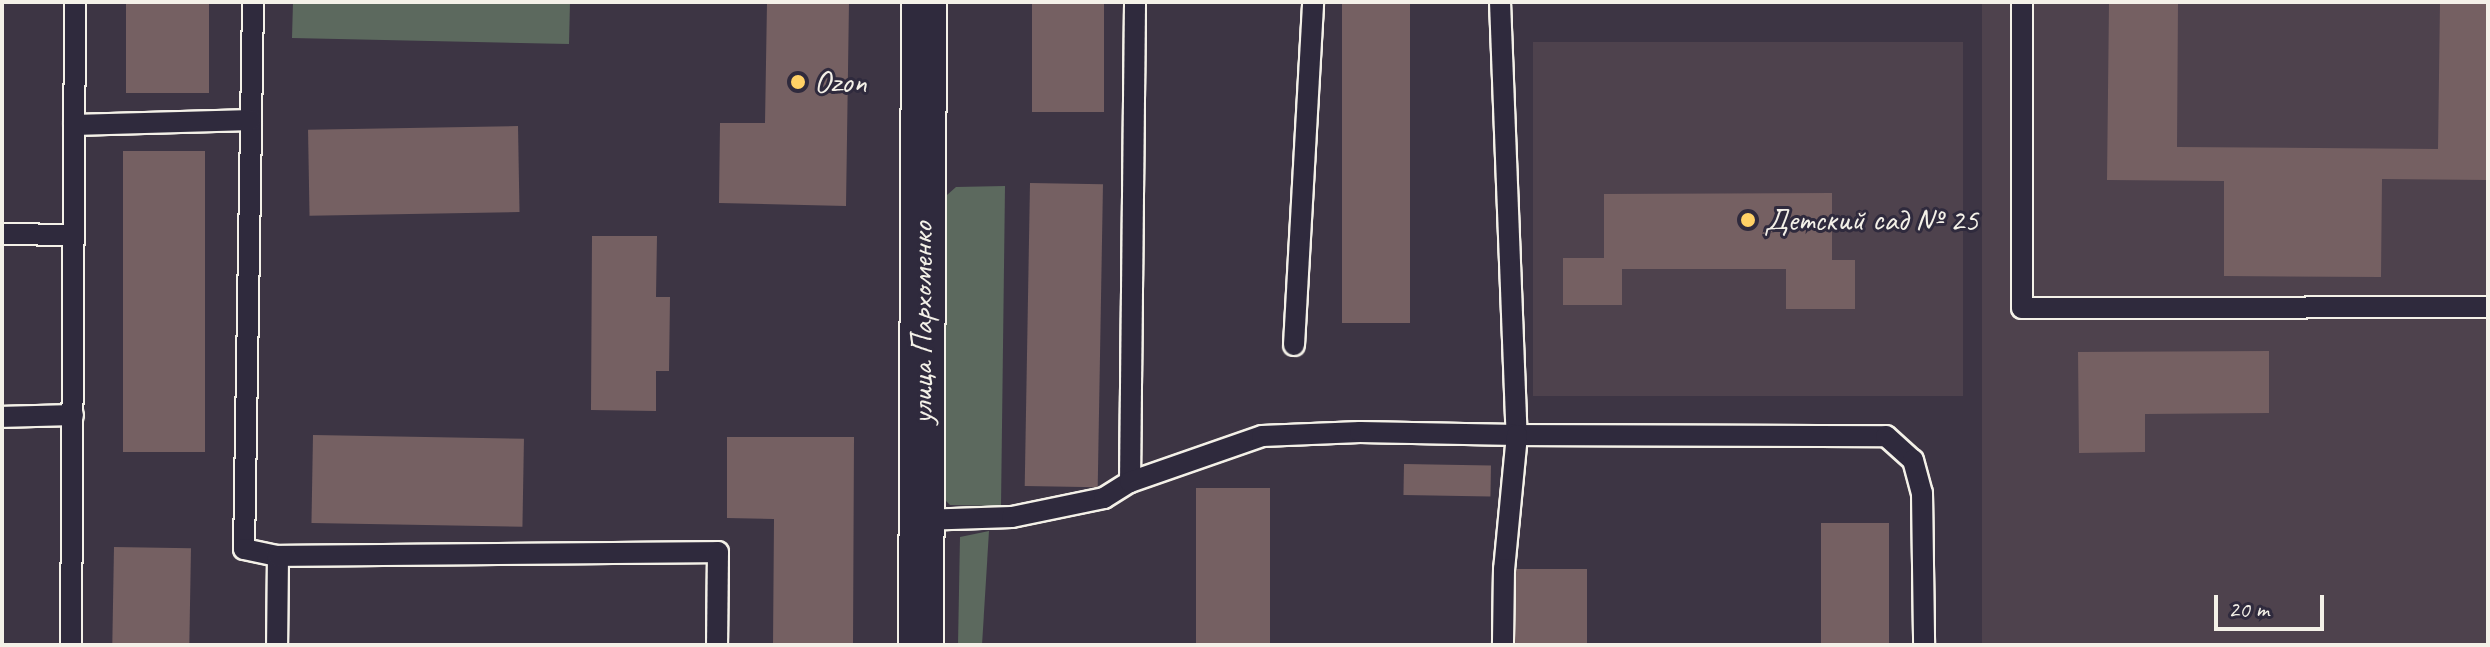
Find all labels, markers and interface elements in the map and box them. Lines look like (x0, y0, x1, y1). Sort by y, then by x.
place label: Ozon (814, 63, 867, 101)
marker: Ozon (789, 73, 807, 91)
place label: Детский сад № 25 (1764, 201, 1978, 239)
marker: Детский сад № 25 (1739, 211, 1757, 229)
street label: улица Пархоменко (903, 223, 941, 423)
scale bar (2218, 579, 2328, 629)
text: 20 m (2228, 594, 2269, 624)

